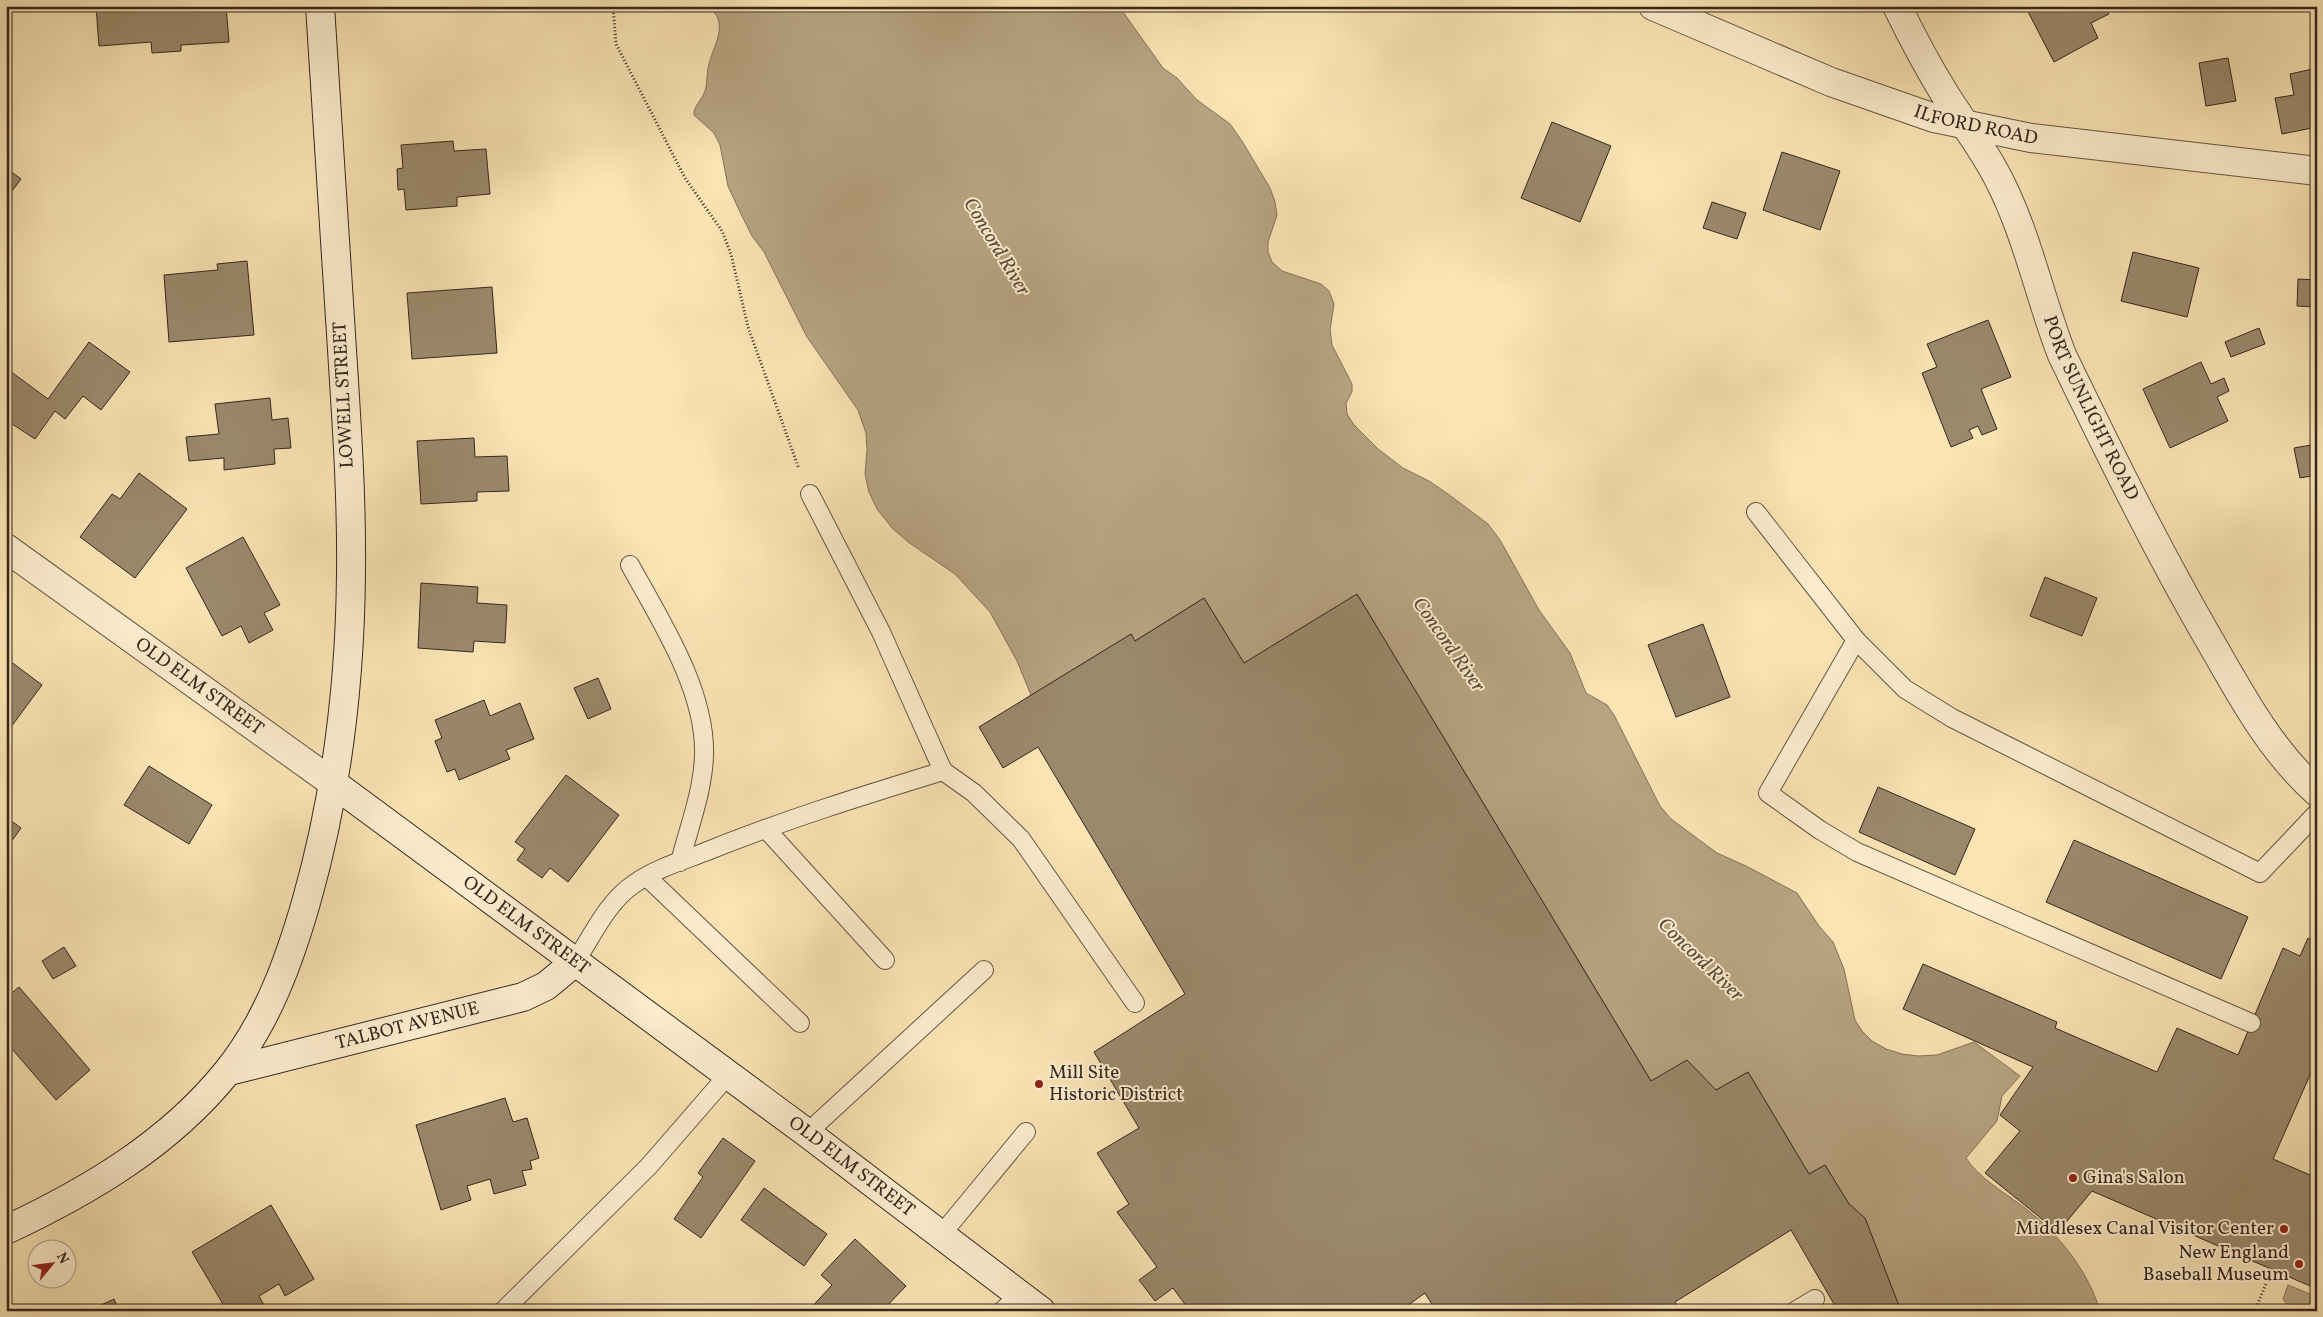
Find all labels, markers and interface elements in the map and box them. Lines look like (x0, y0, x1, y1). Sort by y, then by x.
street label: ILFORD ROAD (1910, 99, 2040, 152)
water label: Concord River (956, 193, 1037, 302)
street label: PORT SUNLIGHT ROAD (2036, 312, 2145, 505)
street label: LOWELL STREET (327, 321, 361, 469)
water label: Concord River (1405, 592, 1491, 699)
street label: OLD ELM STREET (130, 632, 269, 742)
street label: OLD ELM STREET (457, 870, 595, 981)
water label: Concord River (1651, 912, 1750, 1009)
street label: TALBOT AVENUE (333, 996, 482, 1057)
place label: Mill Site Historic District (1049, 1060, 1183, 1108)
marker: Mill Site Historic District (1033, 1078, 1045, 1090)
street label: OLD ELM STREET (783, 1110, 920, 1223)
place label: Gina's Salon (2083, 1165, 2185, 1191)
marker: Gina's Salon (2067, 1172, 2079, 1184)
place label: Middlesex Canal Visitor Center (2016, 1216, 2274, 1242)
marker: Middlesex Canal Visitor Center (2278, 1223, 2290, 1235)
north arrow (28, 1240, 78, 1290)
place label: New England Baseball Museum (2143, 1240, 2289, 1288)
text: N (51, 1249, 73, 1267)
marker: New England Baseball Museum (2293, 1258, 2305, 1270)

